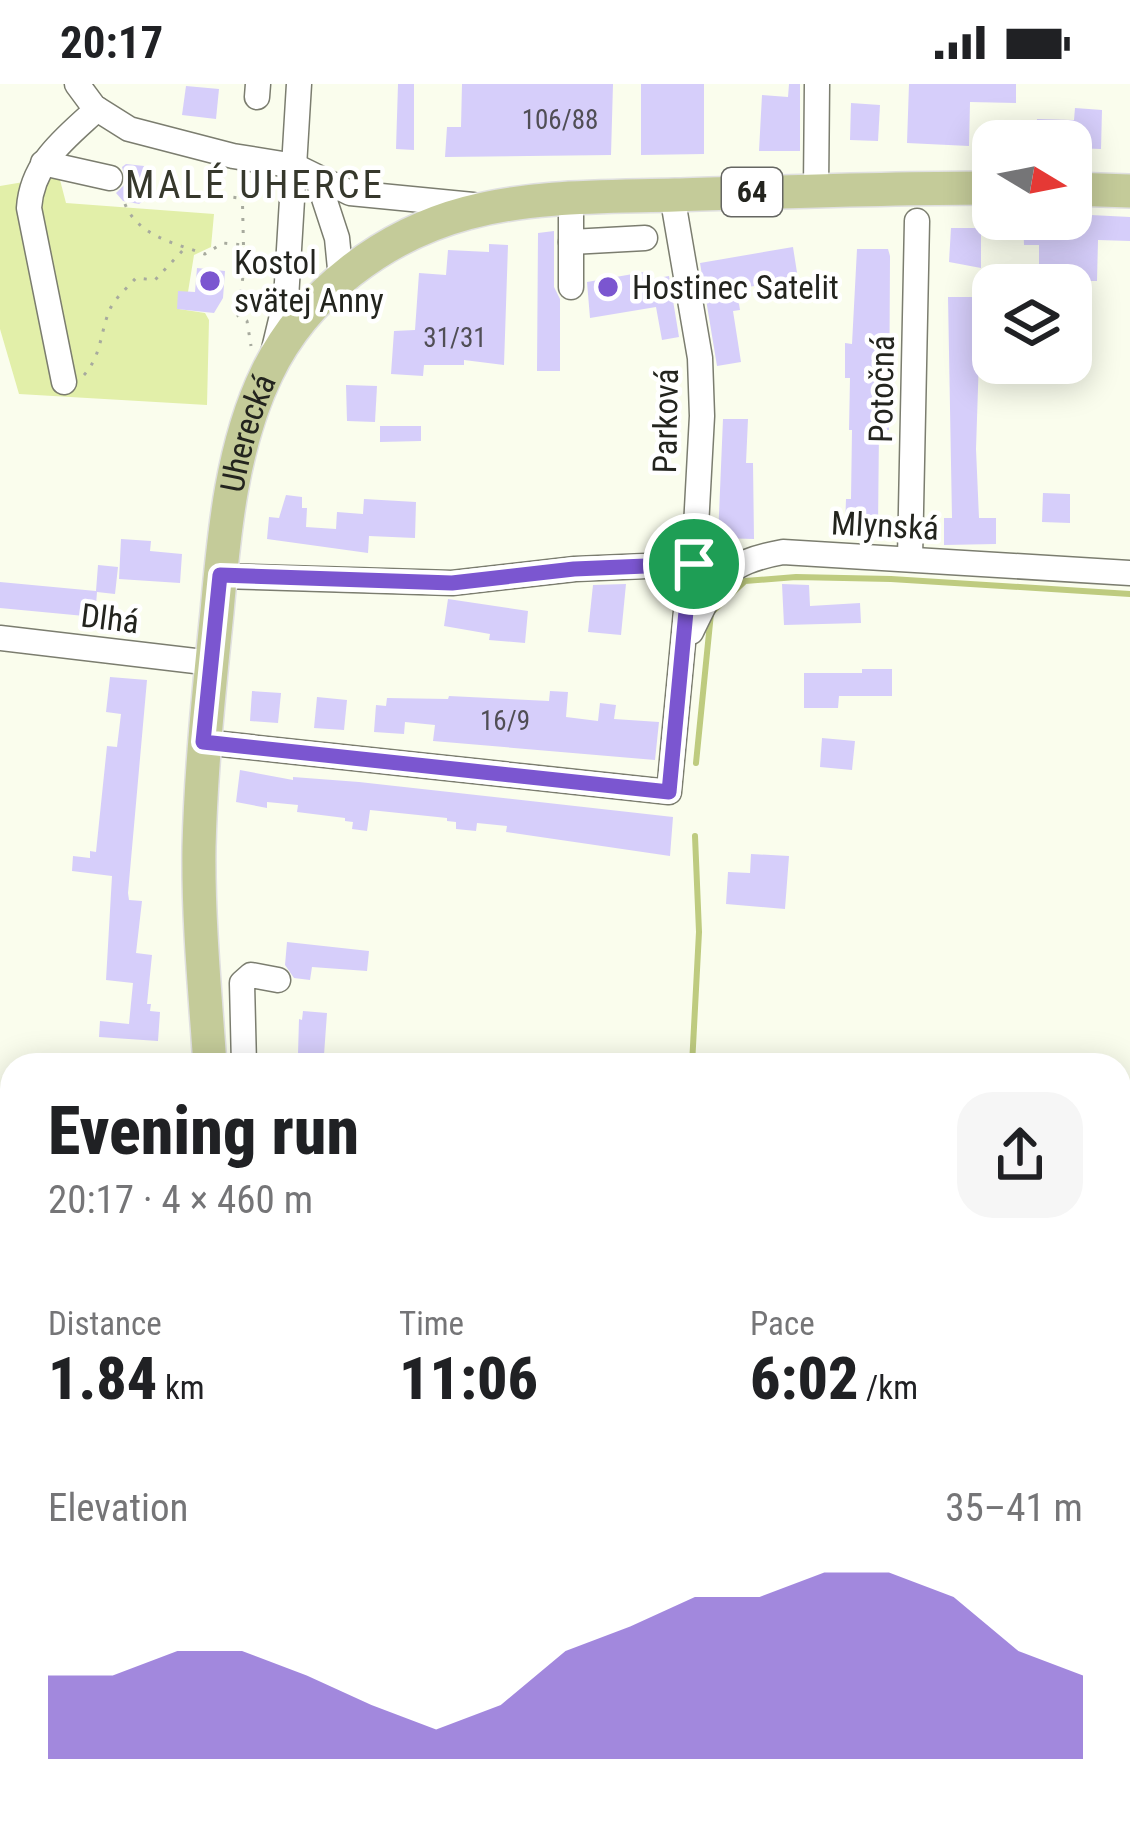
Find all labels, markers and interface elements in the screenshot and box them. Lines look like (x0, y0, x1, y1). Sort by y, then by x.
text: 20:17 (60, 16, 163, 69)
house number: 106/88 (522, 104, 598, 136)
north arrow (972, 120, 1092, 240)
map controls (972, 120, 1092, 384)
district label: MALÉ UHERCE (125, 162, 385, 208)
road number: 64 (722, 168, 782, 216)
place label: Kostol svätej Anny (234, 243, 384, 320)
button: layers (972, 264, 1092, 384)
marker: Kostol svätej Anny (197, 268, 223, 294)
place label: Hostinec Satelit (632, 268, 839, 307)
marker: Hostinec Satelit (595, 274, 621, 300)
house number: 31/31 (423, 322, 487, 354)
street label: Potočná (861, 335, 902, 443)
street label: Uherecká (212, 368, 284, 495)
street label: Parková (645, 368, 686, 474)
street label: Mlynská (830, 503, 940, 548)
pin (643, 513, 745, 615)
icon: arrive (661, 531, 727, 597)
street label: Dlhá (79, 596, 141, 641)
house number: 16/9 (480, 705, 530, 737)
button: share (957, 1092, 1083, 1218)
text: Evening run (48, 1093, 359, 1170)
text: 20:17 · 4 × 460 m (48, 1177, 313, 1223)
text: Distance (48, 1304, 162, 1343)
text: Time (399, 1304, 464, 1343)
text: Pace (750, 1304, 815, 1343)
text: 1.84 (48, 1343, 157, 1414)
text: 11:06 (399, 1343, 538, 1414)
text: 6:02 (750, 1343, 858, 1414)
text: km (157, 1368, 205, 1407)
text: /km (858, 1368, 918, 1407)
text: Elevation (48, 1485, 188, 1531)
text: 35–41 m (945, 1485, 1083, 1531)

